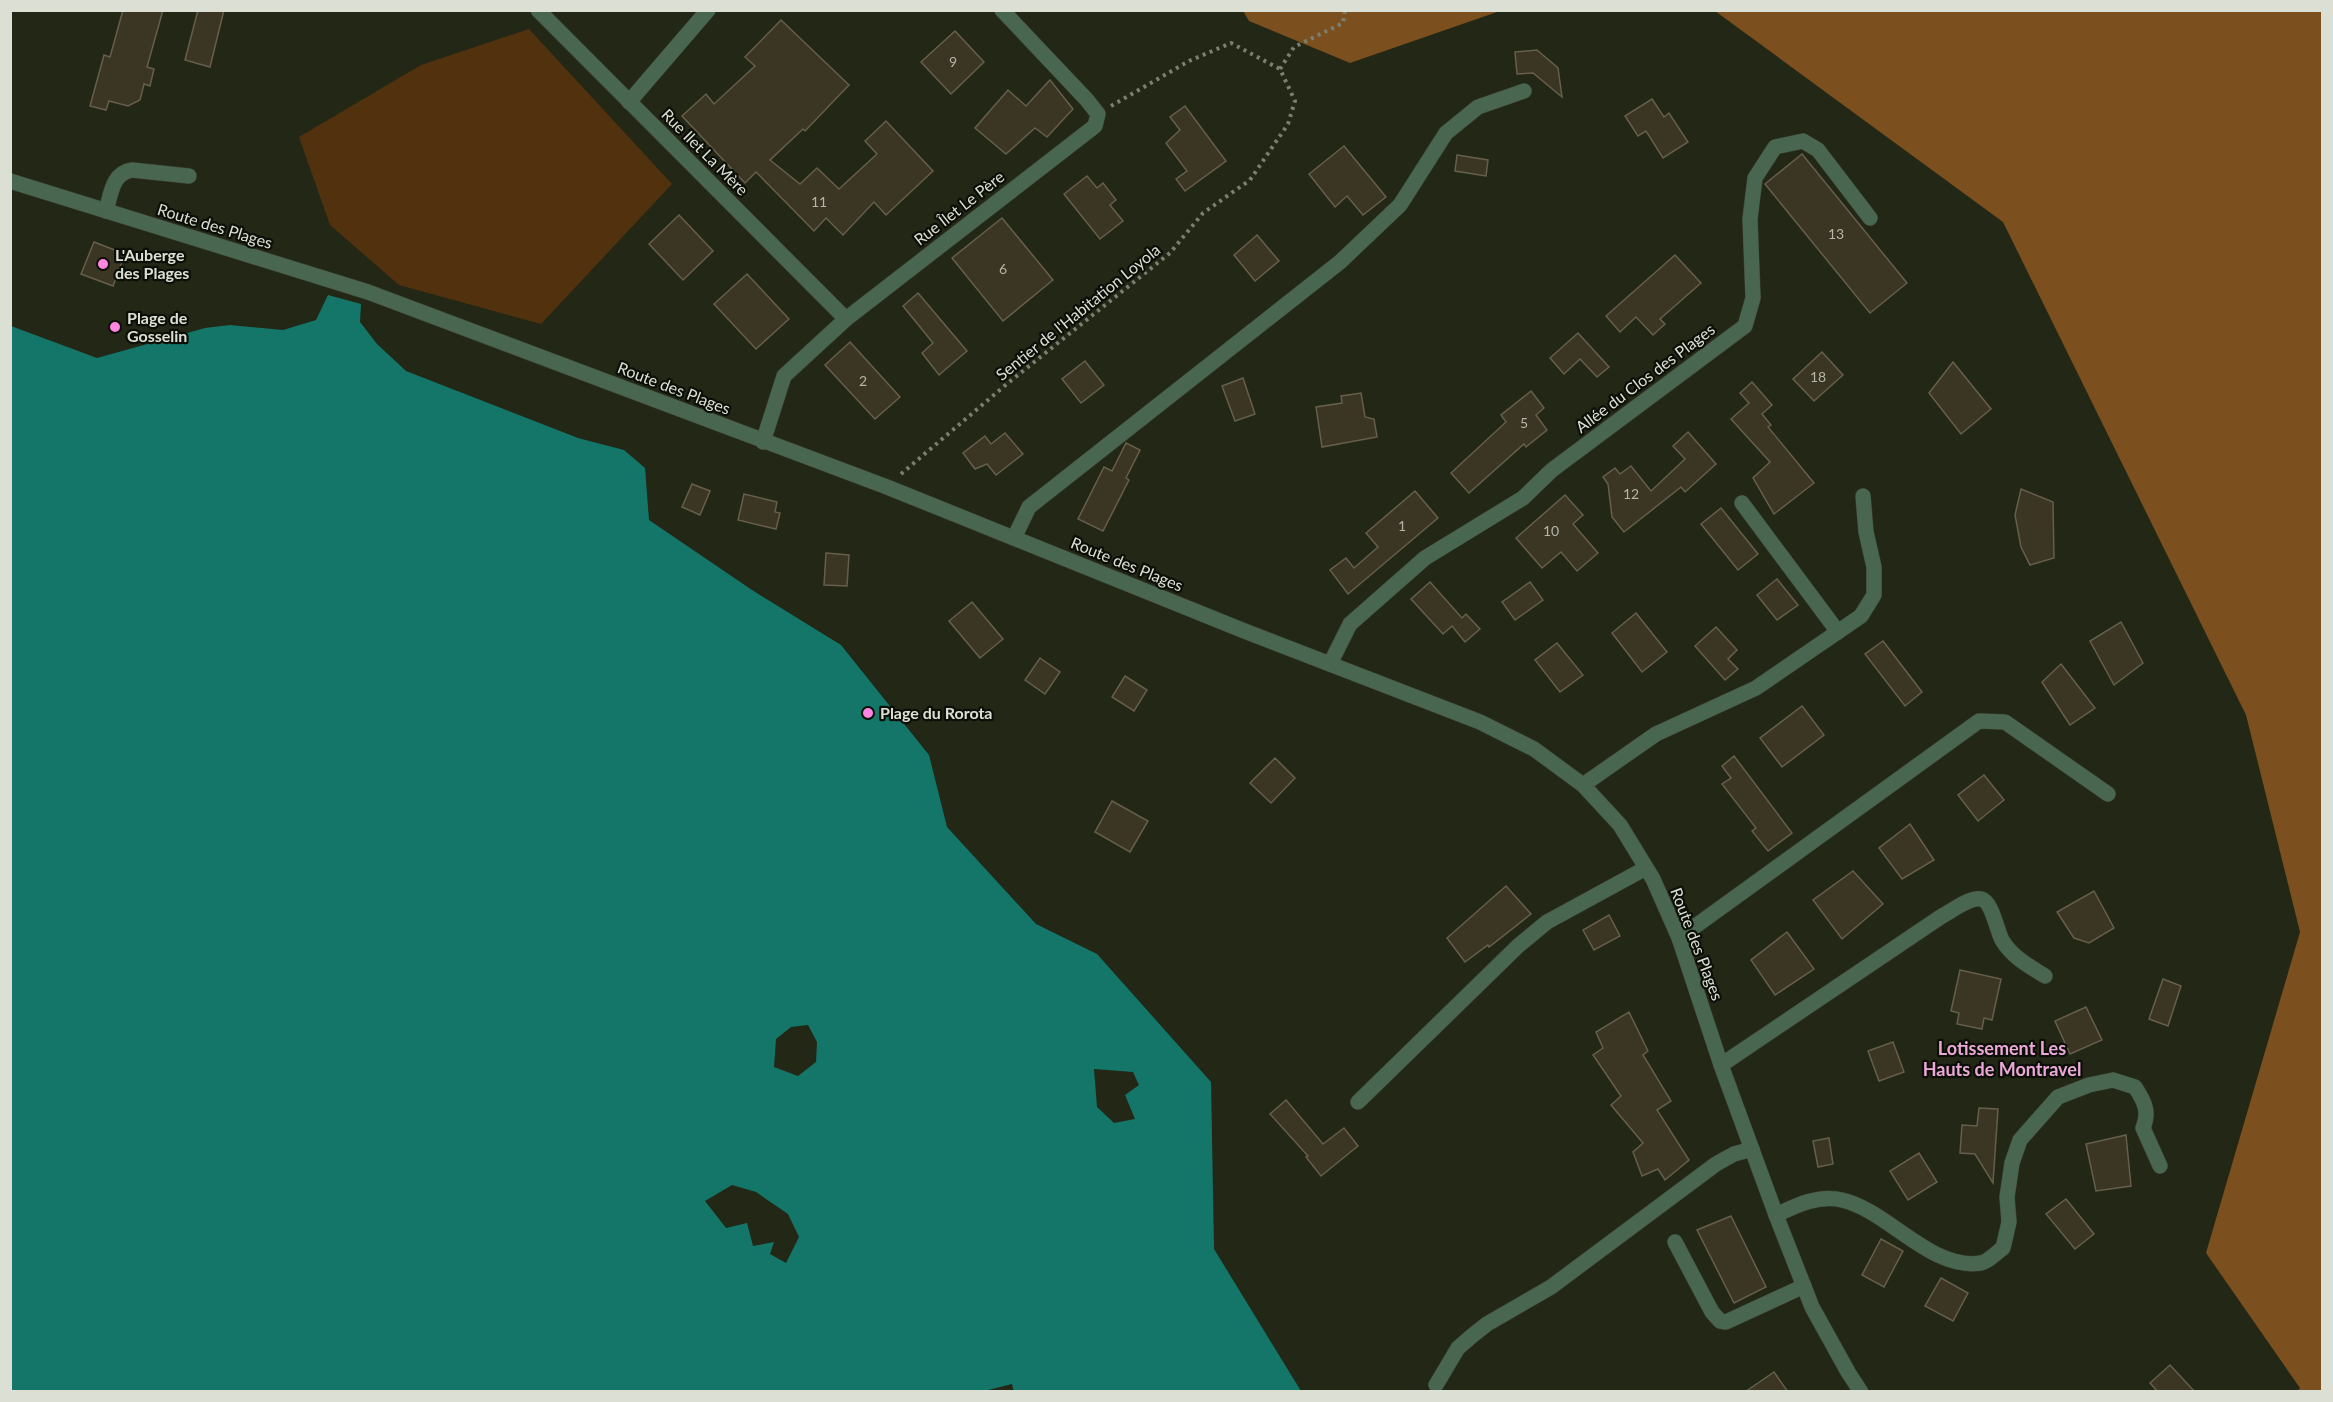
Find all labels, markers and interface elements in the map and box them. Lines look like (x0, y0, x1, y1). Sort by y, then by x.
house number: 9 (949, 53, 957, 70)
street label: Rue Ilet La Mère (658, 104, 753, 199)
street label: Rue Îlet Le Père (910, 166, 1008, 249)
house number: 11 (811, 193, 827, 210)
street label: Route des Plages (155, 199, 275, 252)
house number: 13 (1828, 225, 1844, 242)
street label: Sentier de l'Habitation Loyola (992, 239, 1164, 384)
place label: L'Auberge des Plages (115, 245, 189, 282)
marker: L'Auberge des Plages (96, 257, 110, 271)
house number: 6 (999, 260, 1007, 277)
place label: Plage de Gosselin (127, 308, 188, 345)
street label: Allée du Clos des Plages (1571, 319, 1718, 436)
marker: Plage de Gosselin (108, 320, 122, 334)
street label: Route des Plages (615, 357, 733, 418)
house number: 18 (1810, 368, 1826, 385)
house number: 2 (859, 372, 867, 389)
house number: 5 (1520, 414, 1528, 431)
house number: 12 (1623, 485, 1639, 502)
house number: 1 (1398, 517, 1406, 534)
house number: 10 (1543, 522, 1559, 539)
street label: Route des Plages (1068, 532, 1186, 595)
place label: Plage du Rorota (880, 703, 993, 722)
marker: Plage du Rorota (861, 706, 875, 720)
street label: Route des Plages (1667, 885, 1728, 1003)
district label: Lotissement Les Hauts de Montravel (1923, 1037, 2081, 1080)

